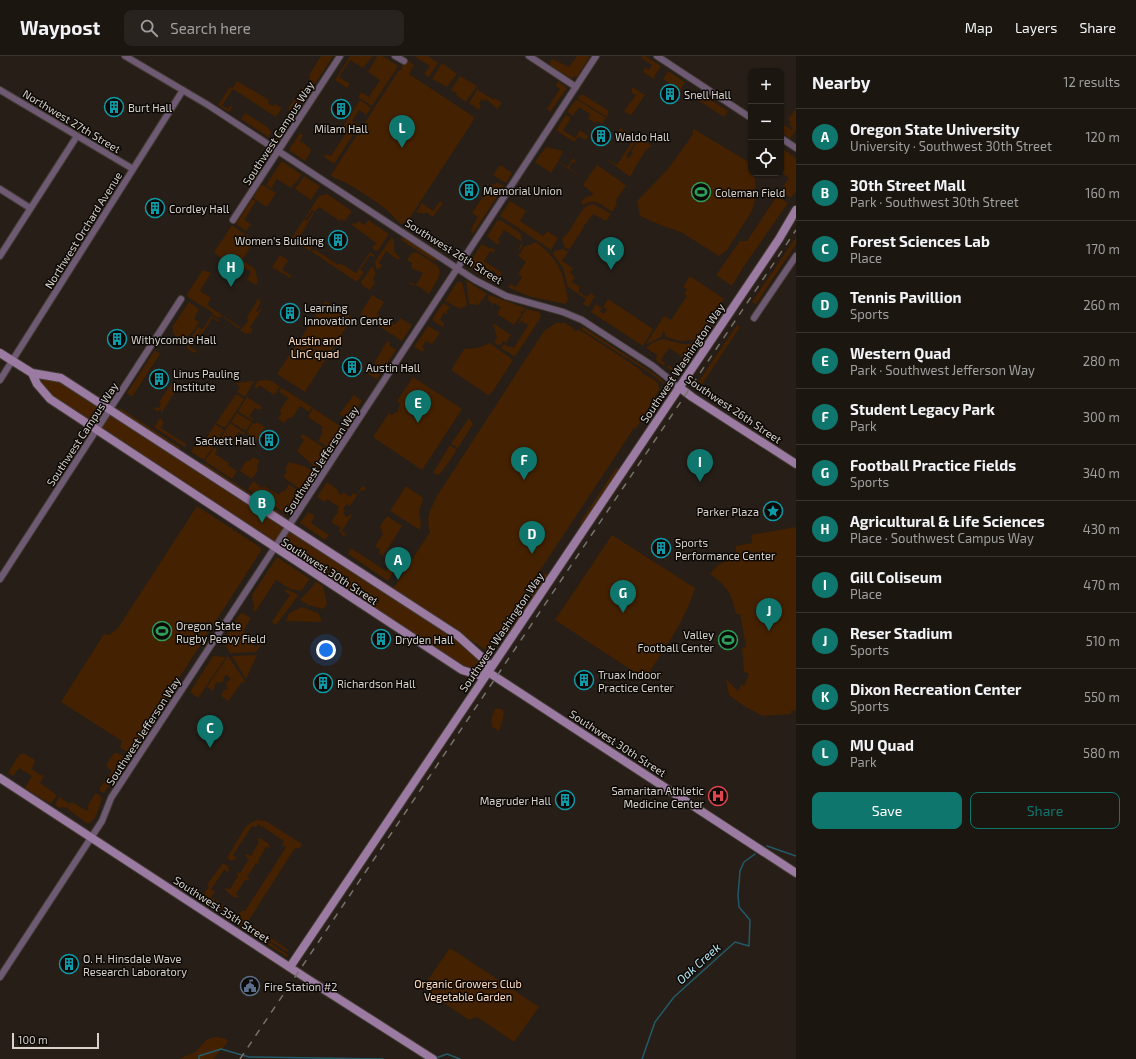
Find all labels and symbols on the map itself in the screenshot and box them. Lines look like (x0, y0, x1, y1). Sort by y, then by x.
street label: Southwest Campus Way (240, 79, 317, 187)
building icon: Snell Hall (659, 83, 681, 105)
street label: Northwest 27th Street (21, 87, 123, 155)
place label: Snell Hall (684, 88, 732, 101)
building icon: Burt Hall (103, 96, 125, 118)
building icon: Milam Hall (330, 98, 352, 120)
place label: Burt Hall (128, 101, 173, 114)
pin: L (389, 115, 415, 148)
place label: Milam Hall (314, 122, 369, 135)
building icon: Waldo Hall (590, 125, 612, 147)
place label: Waldo Hall (615, 130, 670, 143)
street label: Northwest Orchard Avenue (42, 169, 124, 291)
building icon: Memorial Union (458, 179, 480, 201)
sports icon: Coleman Field (690, 181, 712, 203)
place label: Memorial Union (483, 184, 562, 197)
place label: Coleman Field (715, 186, 785, 199)
building icon: Cordley Hall (144, 197, 166, 219)
place label: Cordley Hall (169, 202, 230, 215)
street label: Southwest 26th Street (403, 216, 505, 286)
building icon: Women's Building (327, 229, 349, 251)
place label: Women's Building (235, 234, 324, 247)
pin: K (598, 237, 624, 270)
pin: H (218, 254, 244, 287)
place label: Learning Innovation Center (304, 301, 393, 327)
street label: Southwest Washington Way (637, 301, 727, 425)
building icon: Learning Innovation Center (279, 302, 301, 324)
building icon: Withycombe Hall (106, 328, 128, 350)
place label: Withycombe Hall (131, 333, 217, 346)
park label: Austin and LInC quad (288, 334, 342, 360)
building icon: Austin Hall (341, 356, 363, 378)
place label: Austin Hall (366, 361, 421, 374)
place label: Linus Pauling Institute (173, 367, 239, 393)
building icon: Linus Pauling Institute (148, 368, 170, 390)
street label: Southwest 26th Street (684, 372, 784, 446)
street label: Southwest Campus Way (44, 380, 121, 488)
pin: E (405, 390, 431, 423)
street label: Southwest Jefferson Way (281, 403, 361, 517)
building icon: Sackett Hall (258, 429, 280, 451)
place label: Sackett Hall (195, 434, 256, 447)
pin: F (511, 447, 537, 480)
pin: I (687, 449, 713, 482)
pin: B (249, 490, 275, 523)
place icon: Parker Plaza (762, 500, 784, 522)
place label: Parker Plaza (697, 505, 759, 518)
pin: D (519, 521, 545, 554)
street label: Southwest 30th Street (279, 535, 381, 607)
place label: Sports Performance Center (675, 536, 776, 562)
building icon: Sports Performance Center (650, 537, 672, 559)
pin: A (385, 547, 411, 580)
street label: Southwest Washington Way (456, 570, 546, 694)
pin: G (610, 580, 636, 613)
pin: J (756, 598, 782, 631)
place label: Oregon State Rugby Peavy Field (176, 619, 266, 645)
sports icon: Oregon State Rugby Peavy Field (151, 620, 173, 642)
building icon: Dryden Hall (370, 628, 392, 650)
place label: Valley Football Center (637, 628, 715, 654)
sports icon: Valley Football Center (717, 629, 739, 651)
place label: Dryden Hall (395, 633, 454, 646)
your location (316, 640, 336, 660)
place label: Truax Indoor Practice Center (598, 668, 675, 694)
building icon: Truax Indoor Practice Center (573, 669, 595, 691)
building icon: Richardson Hall (312, 672, 334, 694)
street label: Southwest Jefferson Way (103, 674, 183, 788)
place label: Richardson Hall (337, 677, 416, 690)
street label: Southwest 30th Street (567, 707, 669, 779)
pin: C (197, 715, 223, 748)
place label: Samaritan Athletic Medicine Center (611, 784, 705, 810)
hospital icon: Samaritan Athletic Medicine Center (707, 785, 729, 807)
building icon: Magruder Hall (554, 789, 576, 811)
place label: Magruder Hall (480, 794, 552, 807)
street label: Southwest 35th Street (171, 873, 273, 945)
water label: Oak Creek (673, 940, 723, 986)
place label: O. H. Hinsdale Wave Research Laboratory (83, 952, 187, 978)
building icon: O. H. Hinsdale Wave Research Laboratory (58, 953, 80, 975)
public building icon: Fire Station #2 (239, 975, 261, 997)
park label: Organic Growers Club Vegetable Garden (414, 977, 522, 1003)
place label: Fire Station #2 (264, 980, 337, 993)
scale bar (12, 1031, 99, 1050)

